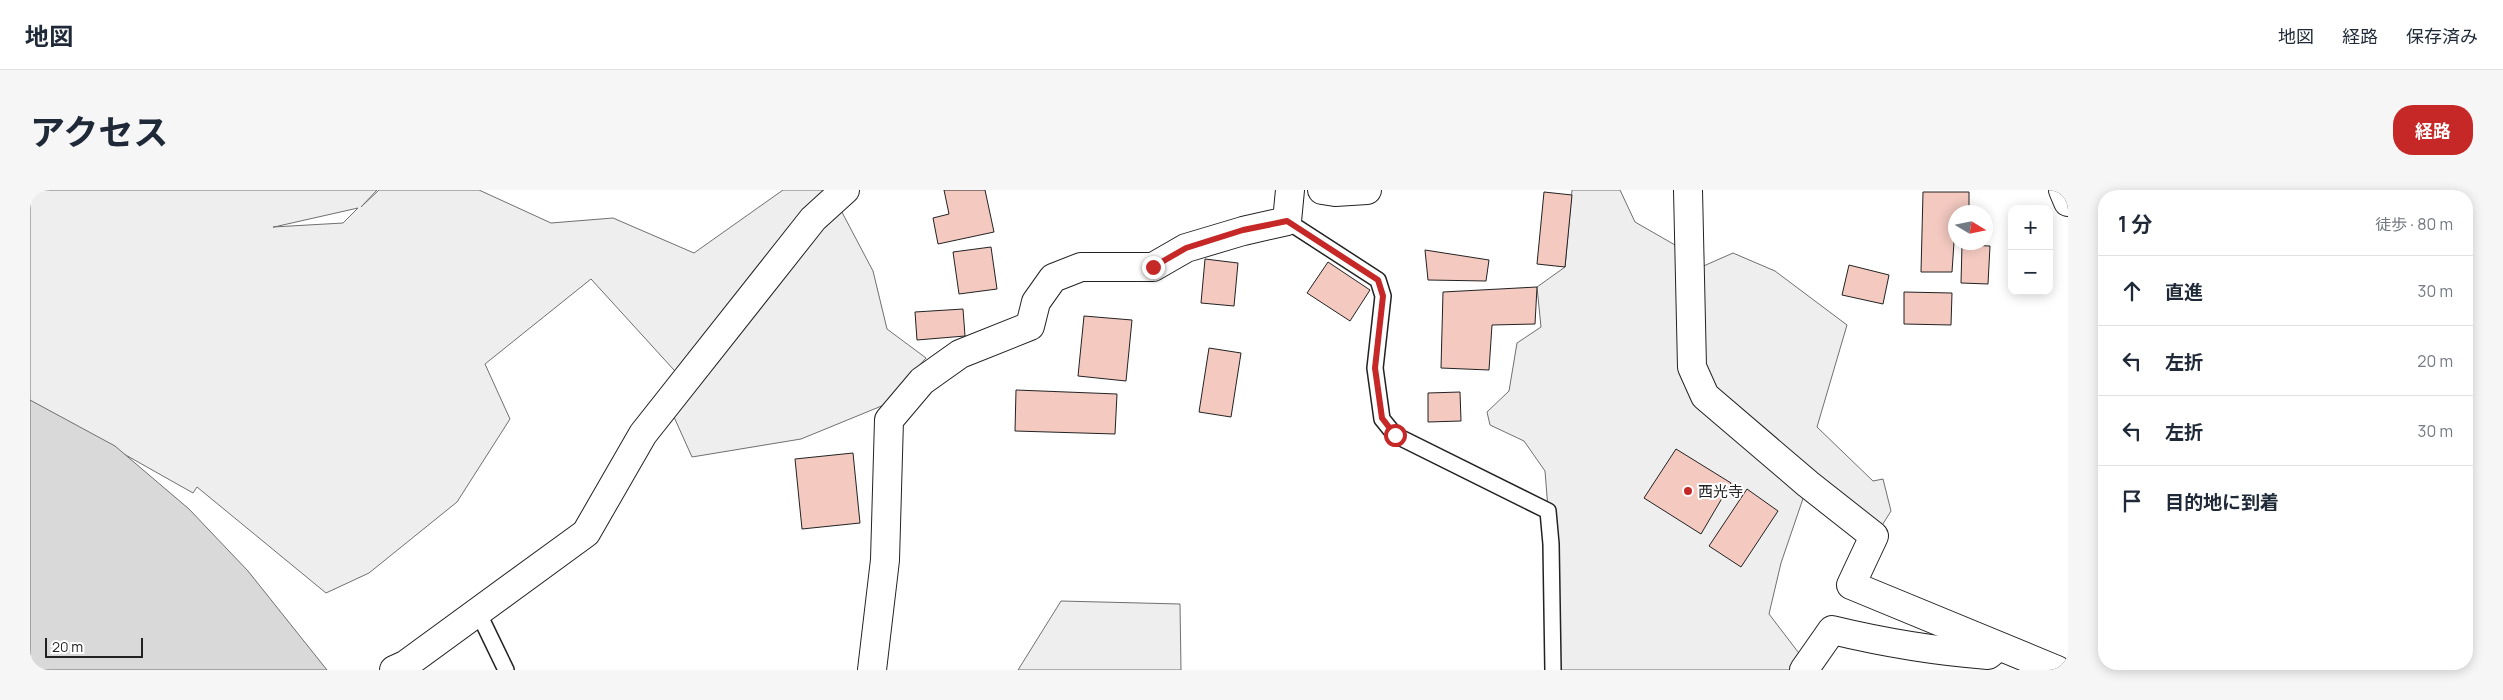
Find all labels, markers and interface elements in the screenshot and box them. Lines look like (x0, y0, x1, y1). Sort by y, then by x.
text: 地図 (25, 19, 73, 52)
text: 地図 (2278, 24, 2314, 48)
text: 経路 (2342, 24, 2378, 48)
text: 保存済み (2406, 24, 2478, 48)
button: 経路 (2393, 105, 2473, 155)
text: アクセス (30, 108, 168, 156)
north arrow (1948, 205, 1993, 250)
map controls (2008, 205, 2053, 295)
button: + (2008, 205, 2053, 250)
text: 1 分 (2118, 210, 2152, 238)
text: 徒歩 · 80 m (2375, 213, 2453, 235)
button: − (2008, 250, 2053, 295)
route end (1142, 256, 1165, 279)
icon: ahead (2118, 277, 2146, 305)
text: 直進 (2165, 279, 2203, 305)
text: 30 m (2418, 280, 2453, 302)
icon: left (2118, 347, 2146, 375)
text: 左折 (2165, 349, 2203, 375)
text: 20 m (2417, 350, 2453, 372)
icon: left (2118, 417, 2146, 445)
text: 左折 (2165, 419, 2203, 445)
text: 30 m (2418, 420, 2453, 442)
route start (1384, 424, 1407, 447)
place label: 西光寺 (1698, 481, 1743, 502)
marker: 西光寺 (1682, 485, 1694, 497)
icon: arrive (2118, 487, 2146, 515)
text: 目的地に到着 (2165, 489, 2279, 515)
scale bar (45, 635, 142, 658)
text: 20 m (52, 637, 83, 656)

